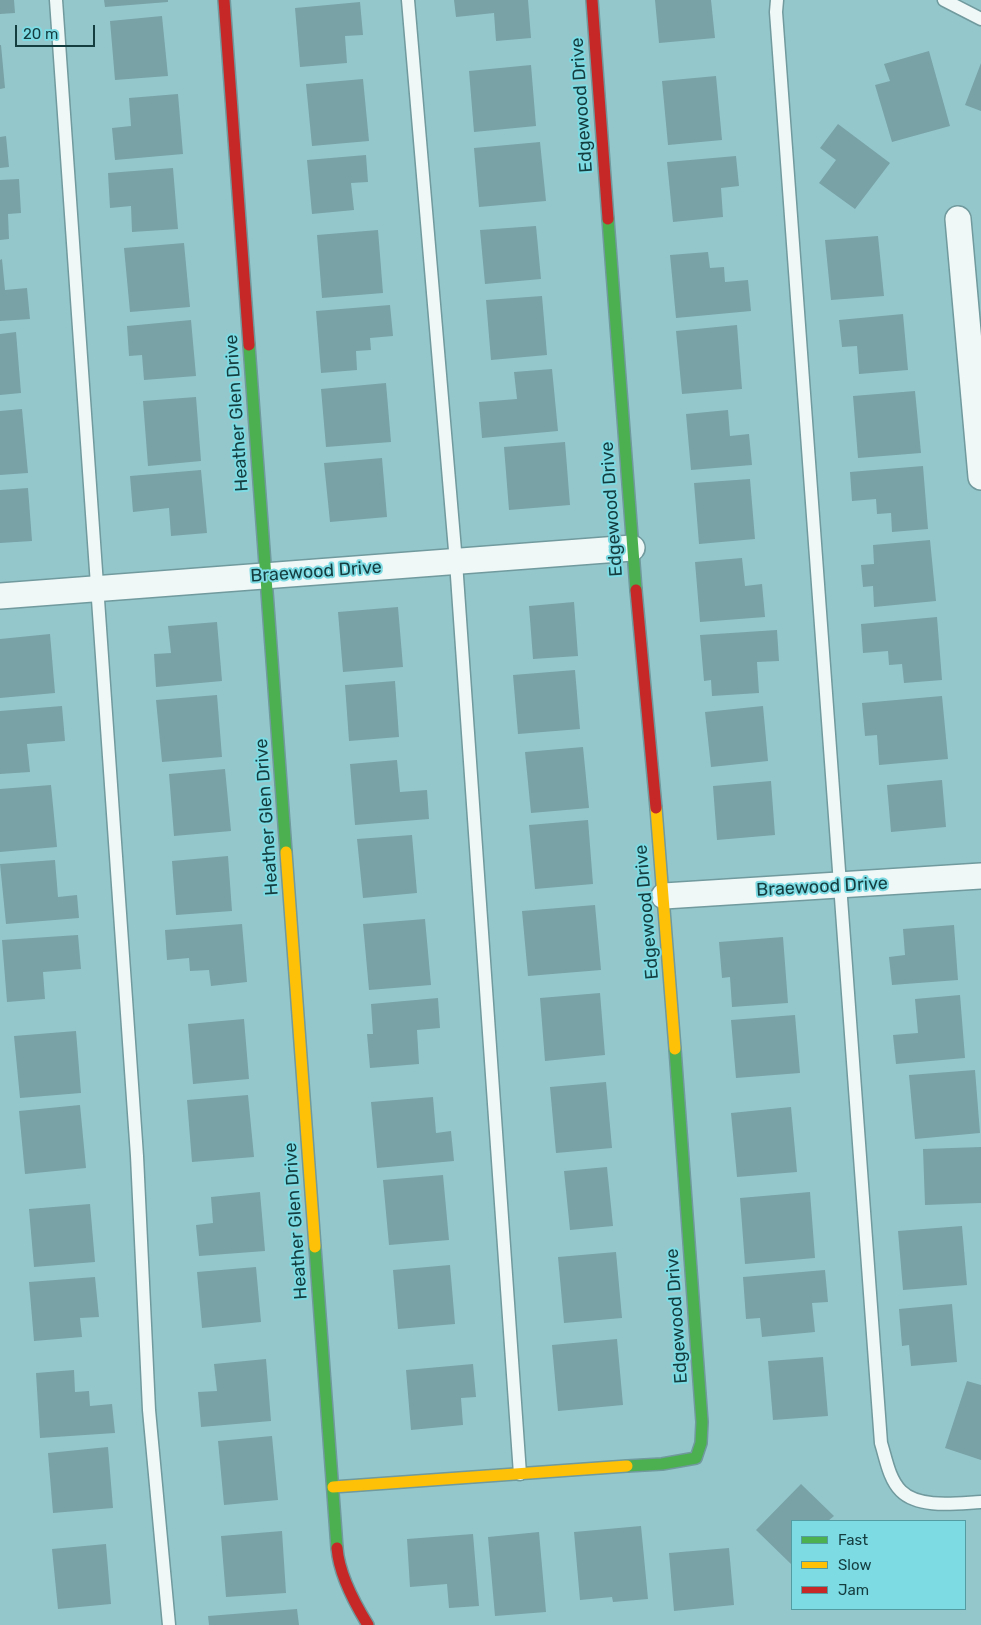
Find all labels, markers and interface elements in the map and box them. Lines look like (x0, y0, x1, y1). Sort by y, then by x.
scale bar (18, 15, 98, 47)
text: 20 m (23, 25, 58, 43)
street label: Edgewood Drive (567, 37, 597, 173)
street label: Heather Glen Drive (221, 334, 253, 492)
street label: Edgewood Drive (597, 441, 627, 577)
street label: Braewood Drive (250, 557, 382, 587)
street label: Heather Glen Drive (251, 738, 283, 896)
street label: Edgewood Drive (630, 844, 664, 980)
street label: Braewood Drive (756, 873, 888, 901)
street label: Heather Glen Drive (280, 1142, 312, 1300)
street label: Edgewood Drive (662, 1248, 692, 1384)
legend (791, 1520, 966, 1610)
text: Fast (838, 1531, 868, 1549)
text: Slow (838, 1556, 871, 1574)
text: Jam (838, 1581, 869, 1599)

